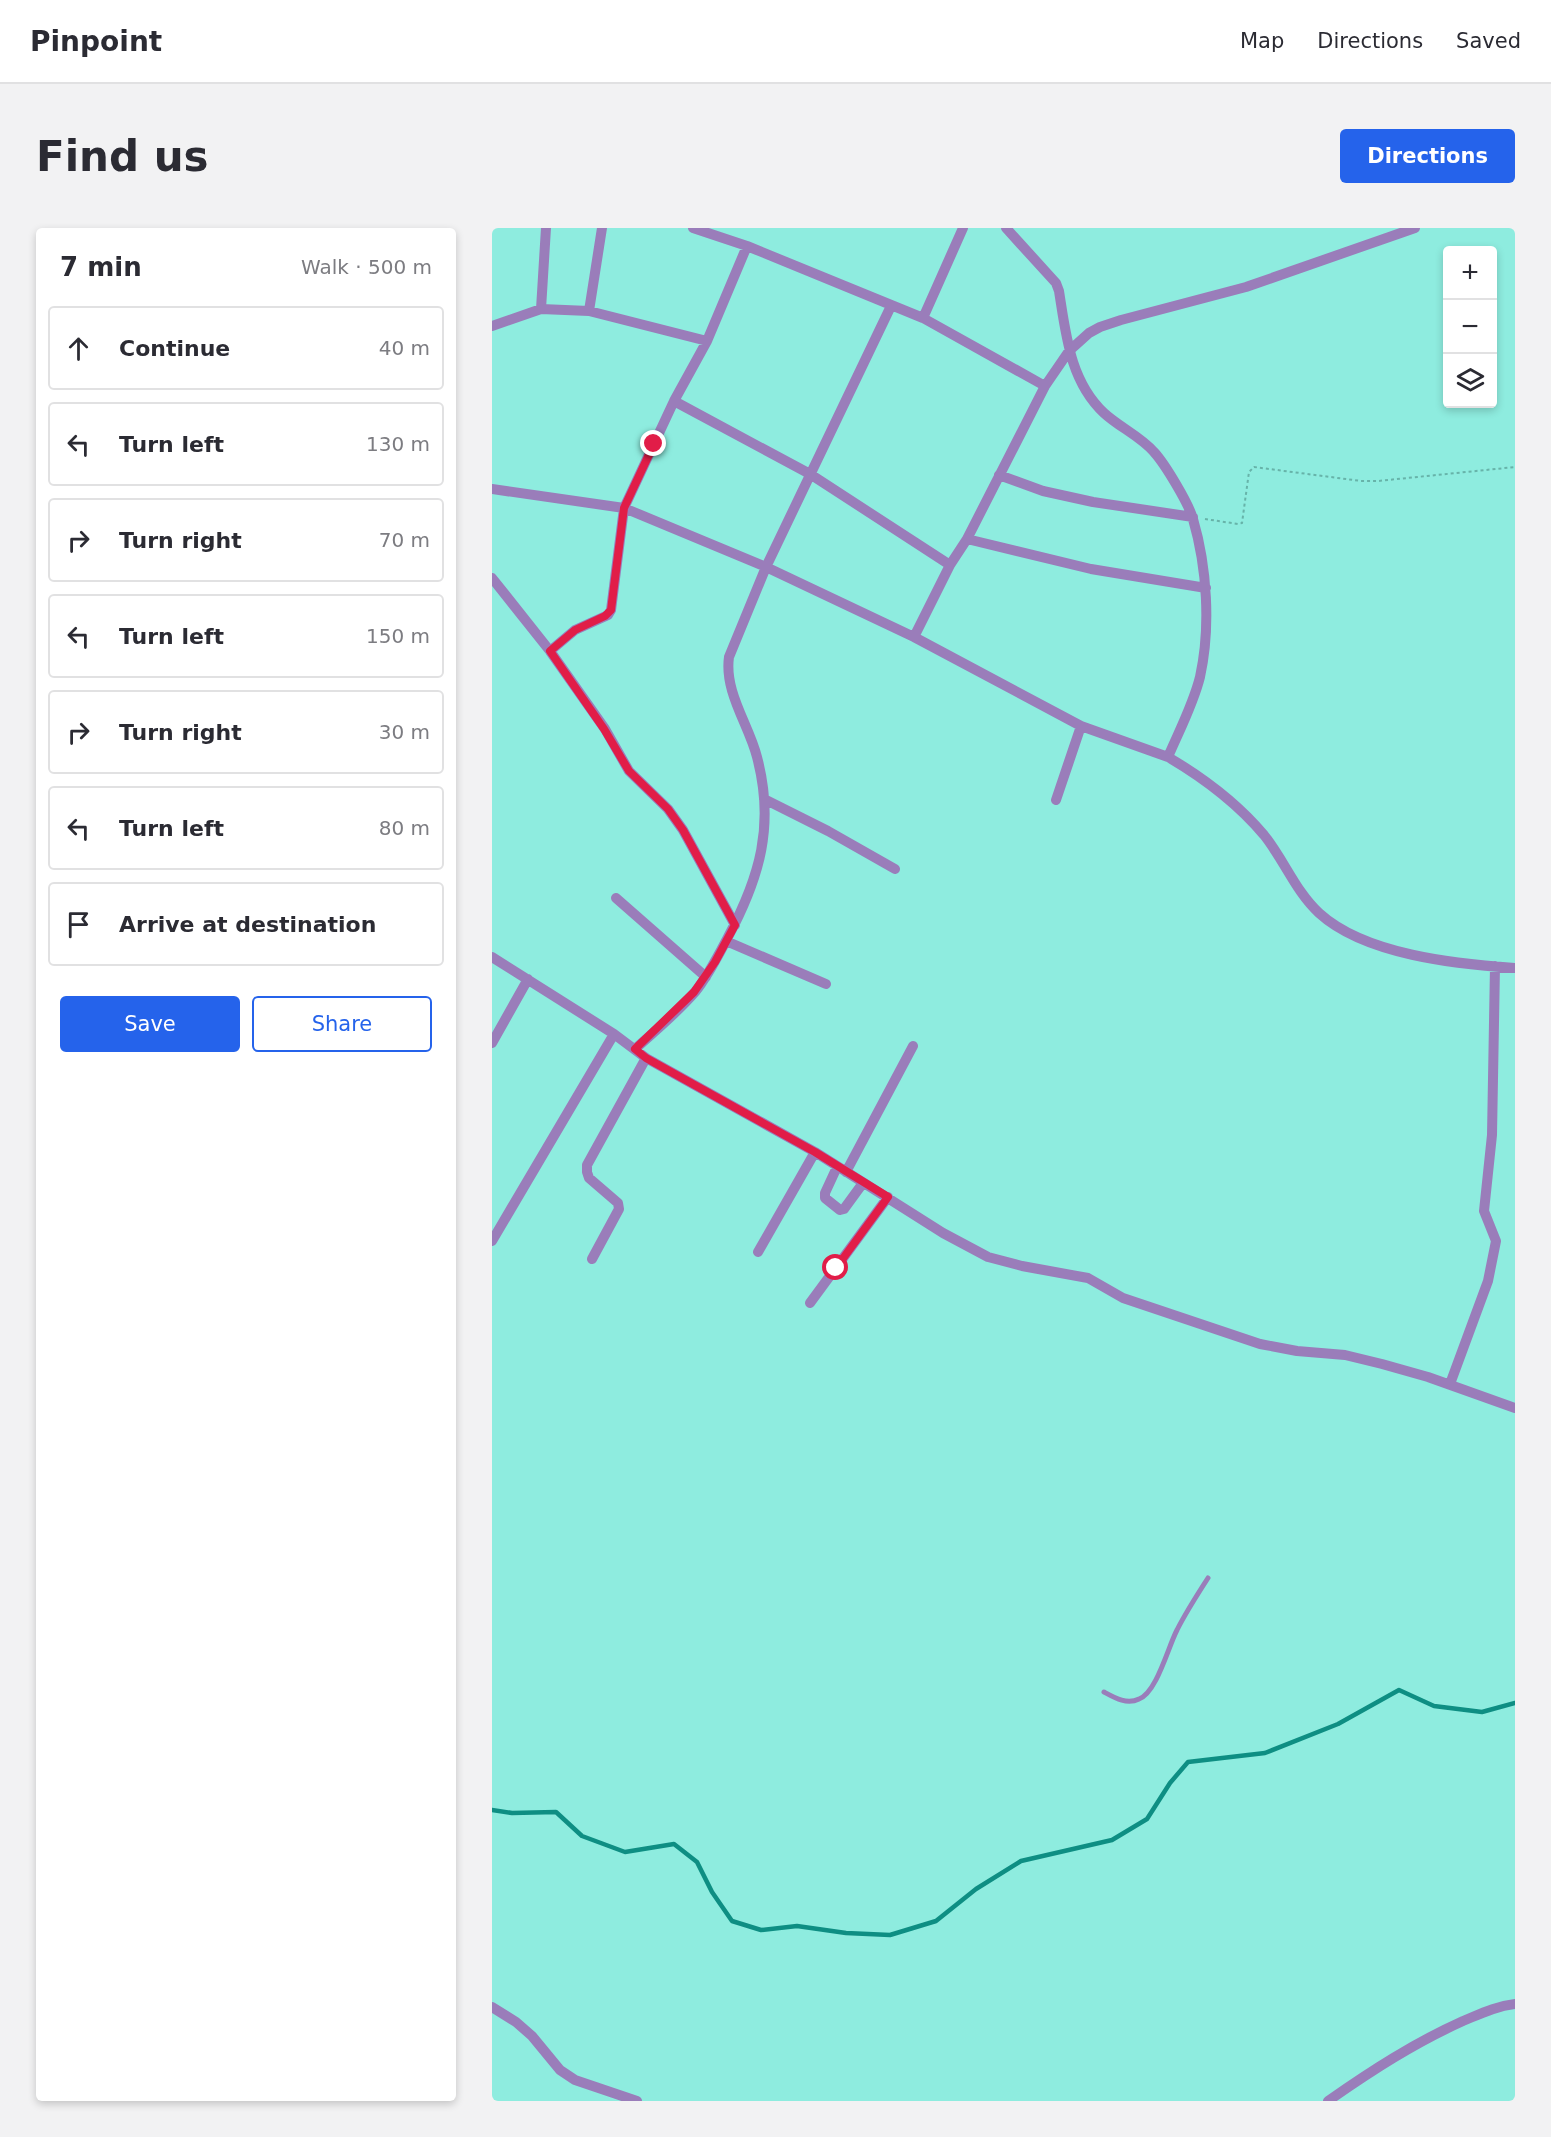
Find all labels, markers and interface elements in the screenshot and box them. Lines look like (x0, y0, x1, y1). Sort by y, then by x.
text: Pinpoint (30, 25, 162, 58)
text: Map (1240, 29, 1284, 53)
text: Directions (1317, 29, 1423, 53)
text: Saved (1456, 29, 1521, 53)
button: Directions (1340, 129, 1515, 183)
text: Find us (36, 132, 209, 181)
map controls (1443, 246, 1497, 408)
button: + (1443, 246, 1497, 300)
text: 7 min (60, 252, 142, 282)
text: Walk · 500 m (301, 255, 432, 279)
button: − (1443, 300, 1497, 354)
icon: ahead (62, 332, 95, 365)
text: Continue (119, 336, 230, 361)
text: 40 m (379, 336, 430, 360)
button: layers (1443, 354, 1497, 408)
icon: left (62, 428, 95, 461)
route end (640, 430, 666, 456)
text: Turn left (119, 432, 224, 457)
text: 130 m (366, 432, 430, 456)
icon: right (62, 524, 95, 557)
text: Turn right (119, 528, 242, 553)
text: 70 m (379, 528, 430, 552)
icon: left (62, 620, 95, 653)
text: Turn left (119, 624, 224, 649)
text: 150 m (366, 624, 430, 648)
icon: right (62, 716, 95, 749)
text: Turn right (119, 720, 242, 745)
text: 30 m (379, 720, 430, 744)
icon: left (62, 812, 95, 845)
text: Turn left (119, 816, 224, 841)
text: 80 m (379, 816, 430, 840)
icon: arrive (62, 908, 95, 941)
text: Arrive at destination (119, 912, 376, 937)
button: Save (60, 996, 240, 1052)
button: Share (252, 996, 432, 1052)
route start (822, 1254, 848, 1280)

